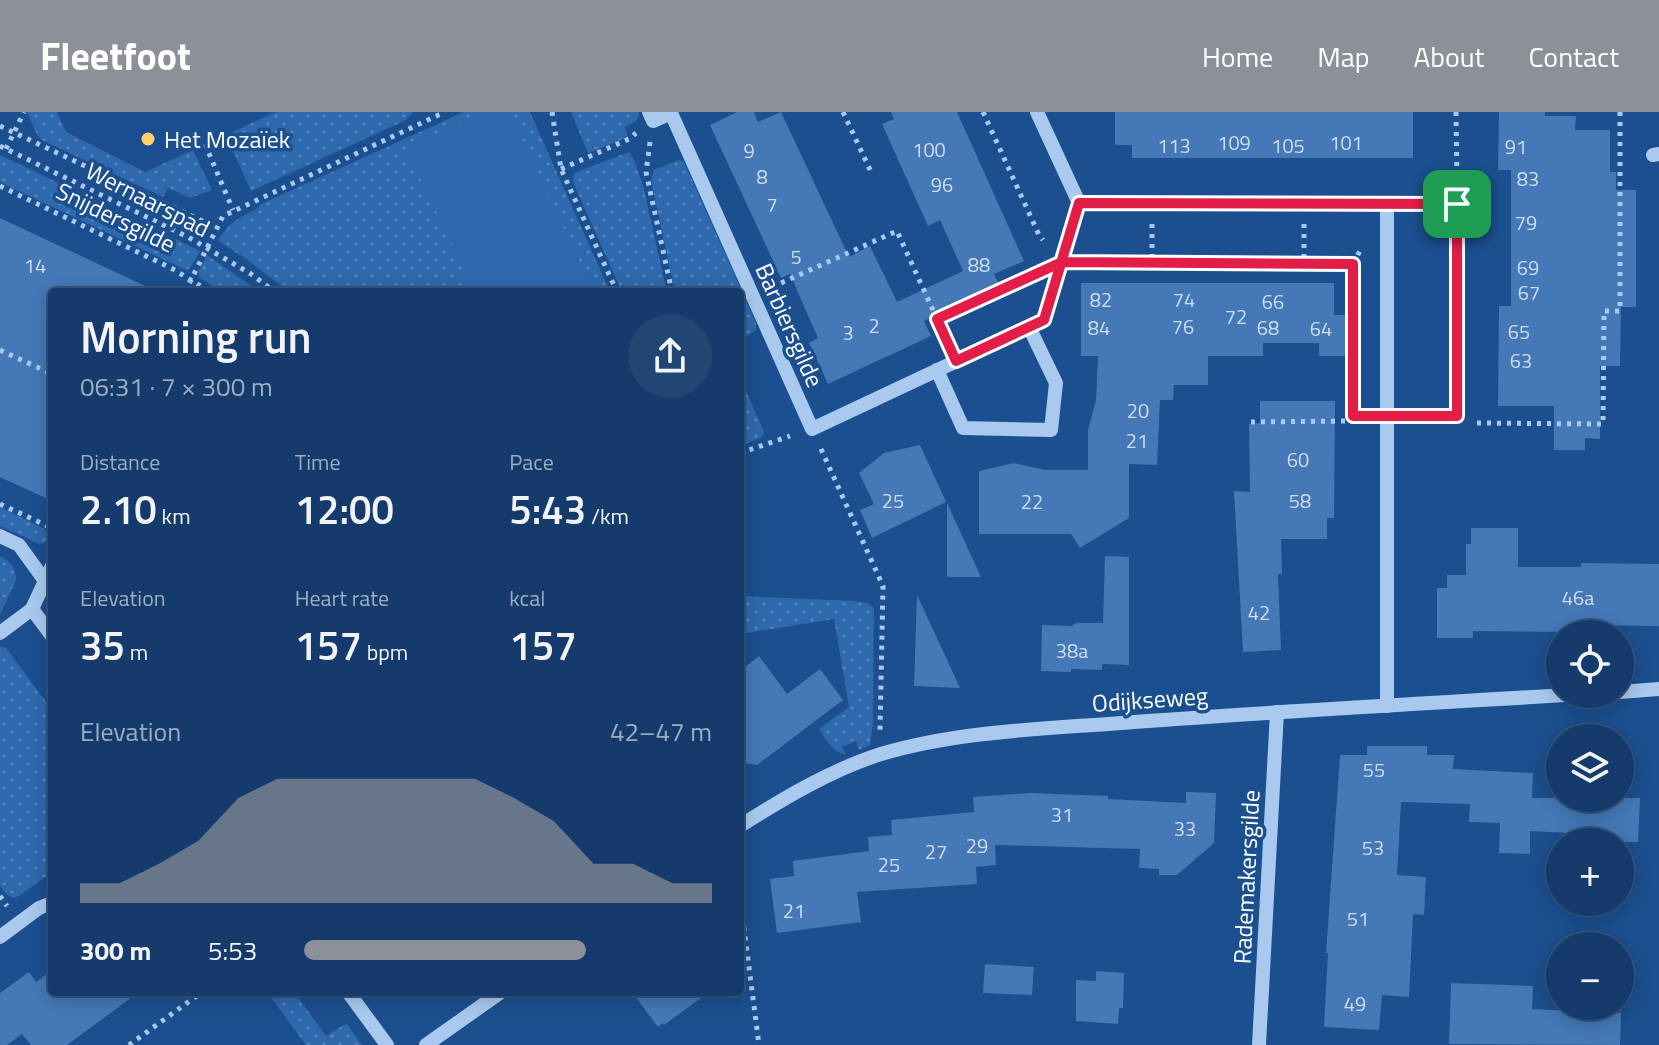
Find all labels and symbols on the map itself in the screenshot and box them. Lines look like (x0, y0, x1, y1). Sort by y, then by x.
place label: Het Mozaïek (164, 121, 291, 157)
house number: 109 (1217, 127, 1251, 158)
house number: 101 (1329, 127, 1363, 158)
marker: Het Mozaïek (139, 130, 157, 148)
house number: 113 (1157, 130, 1191, 161)
house number: 105 (1271, 130, 1305, 161)
house number: 91 (1505, 131, 1527, 162)
house number: 100 (912, 134, 946, 165)
house number: 9 (743, 135, 755, 166)
street label: Wernaarspad (80, 152, 216, 246)
house number: 8 (756, 161, 768, 192)
house number: 83 (1517, 163, 1539, 194)
house number: 96 (931, 169, 953, 200)
pin (1423, 170, 1491, 238)
street label: Snijdersgilde (50, 173, 182, 261)
house number: 7 (766, 189, 778, 220)
house number: 79 (1515, 207, 1537, 238)
house number: 5 (790, 241, 802, 272)
house number: 88 (968, 249, 990, 280)
house number: 14 (24, 250, 46, 281)
house number: 69 (1517, 252, 1539, 283)
street label: Barbiersgilde (747, 257, 833, 393)
house number: 67 (1518, 277, 1540, 308)
house number: 82 (1090, 284, 1112, 315)
house number: 74 (1173, 284, 1195, 315)
house number: 66 (1262, 286, 1284, 317)
house number: 72 (1225, 301, 1247, 332)
house number: 2 (868, 310, 880, 341)
house number: 76 (1172, 311, 1194, 342)
house number: 84 (1088, 312, 1110, 343)
house number: 68 (1257, 312, 1279, 343)
house number: 64 (1310, 313, 1332, 344)
house number: 65 (1508, 316, 1530, 347)
house number: 3 (842, 317, 854, 348)
house number: 63 (1510, 345, 1532, 376)
house number: 20 (1127, 395, 1149, 426)
house number: 21 (1126, 425, 1148, 456)
house number: 60 (1287, 444, 1309, 475)
house number: 25 (882, 485, 904, 516)
house number: 58 (1289, 485, 1311, 516)
house number: 22 (1021, 486, 1043, 517)
house number: 46a (1562, 582, 1594, 613)
house number: 42 (1248, 597, 1270, 628)
house number: 38a (1056, 635, 1088, 666)
street label: Odijkseweg (1091, 677, 1209, 721)
house number: 55 (1363, 754, 1385, 785)
street label: Rademakersgilde (1223, 789, 1269, 965)
house number: 31 (1051, 799, 1073, 830)
house number: 33 (1174, 813, 1196, 844)
house number: 29 (966, 830, 988, 861)
house number: 53 (1362, 832, 1384, 863)
house number: 27 (925, 836, 947, 867)
house number: 25 (878, 849, 900, 880)
house number: 21 (783, 895, 805, 926)
house number: 51 (1347, 903, 1369, 934)
house number: 49 (1344, 988, 1366, 1019)

